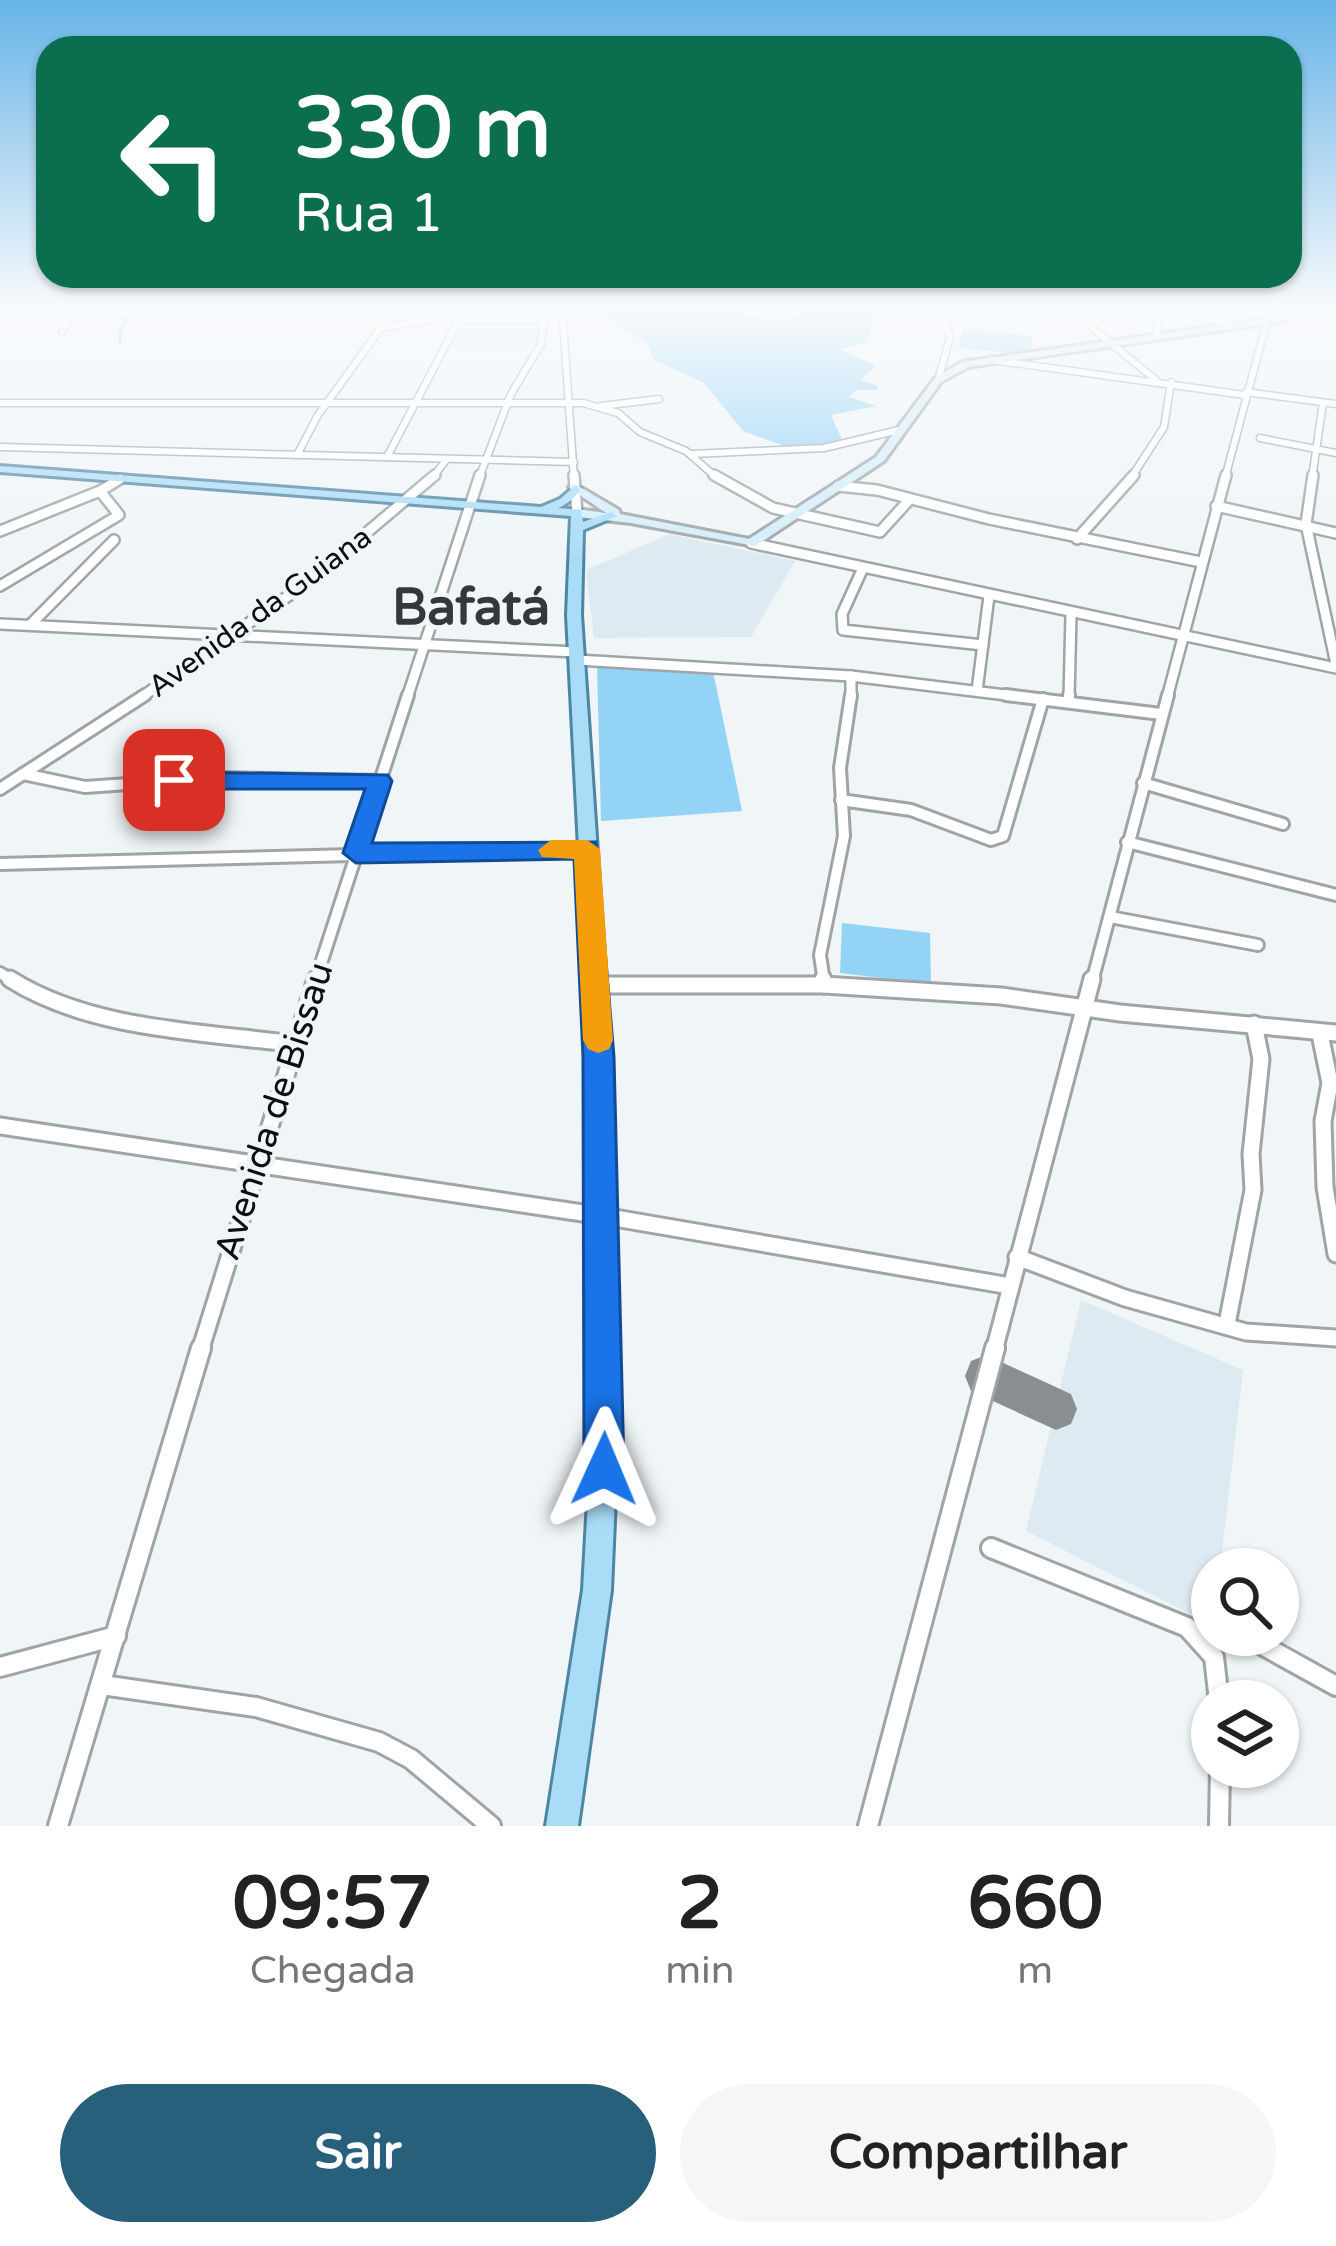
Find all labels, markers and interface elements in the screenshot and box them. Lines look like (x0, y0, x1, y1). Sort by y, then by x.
text: 330 m (294, 79, 551, 180)
icon: left (96, 84, 252, 240)
text: Rua 1 (294, 181, 444, 246)
street label: Avenida da Guiana (141, 518, 379, 706)
district label: Bafatá (392, 577, 550, 639)
pin (123, 729, 225, 831)
icon: arrive (141, 747, 207, 813)
street label: Avenida de Bissau (206, 957, 342, 1265)
position arrow (541, 1406, 667, 1532)
map controls (1191, 1548, 1299, 1788)
button: search (1191, 1548, 1299, 1656)
button: layers (1191, 1680, 1299, 1788)
text: 09:57 (233, 1861, 432, 1948)
text: 2 (677, 1861, 723, 1948)
text: 660 (967, 1861, 1103, 1948)
text: Chegada (250, 1947, 416, 1994)
text: min (665, 1947, 735, 1994)
text: m (1017, 1947, 1053, 1994)
button: Sair (60, 2084, 656, 2222)
button: Compartilhar (680, 2084, 1276, 2222)

